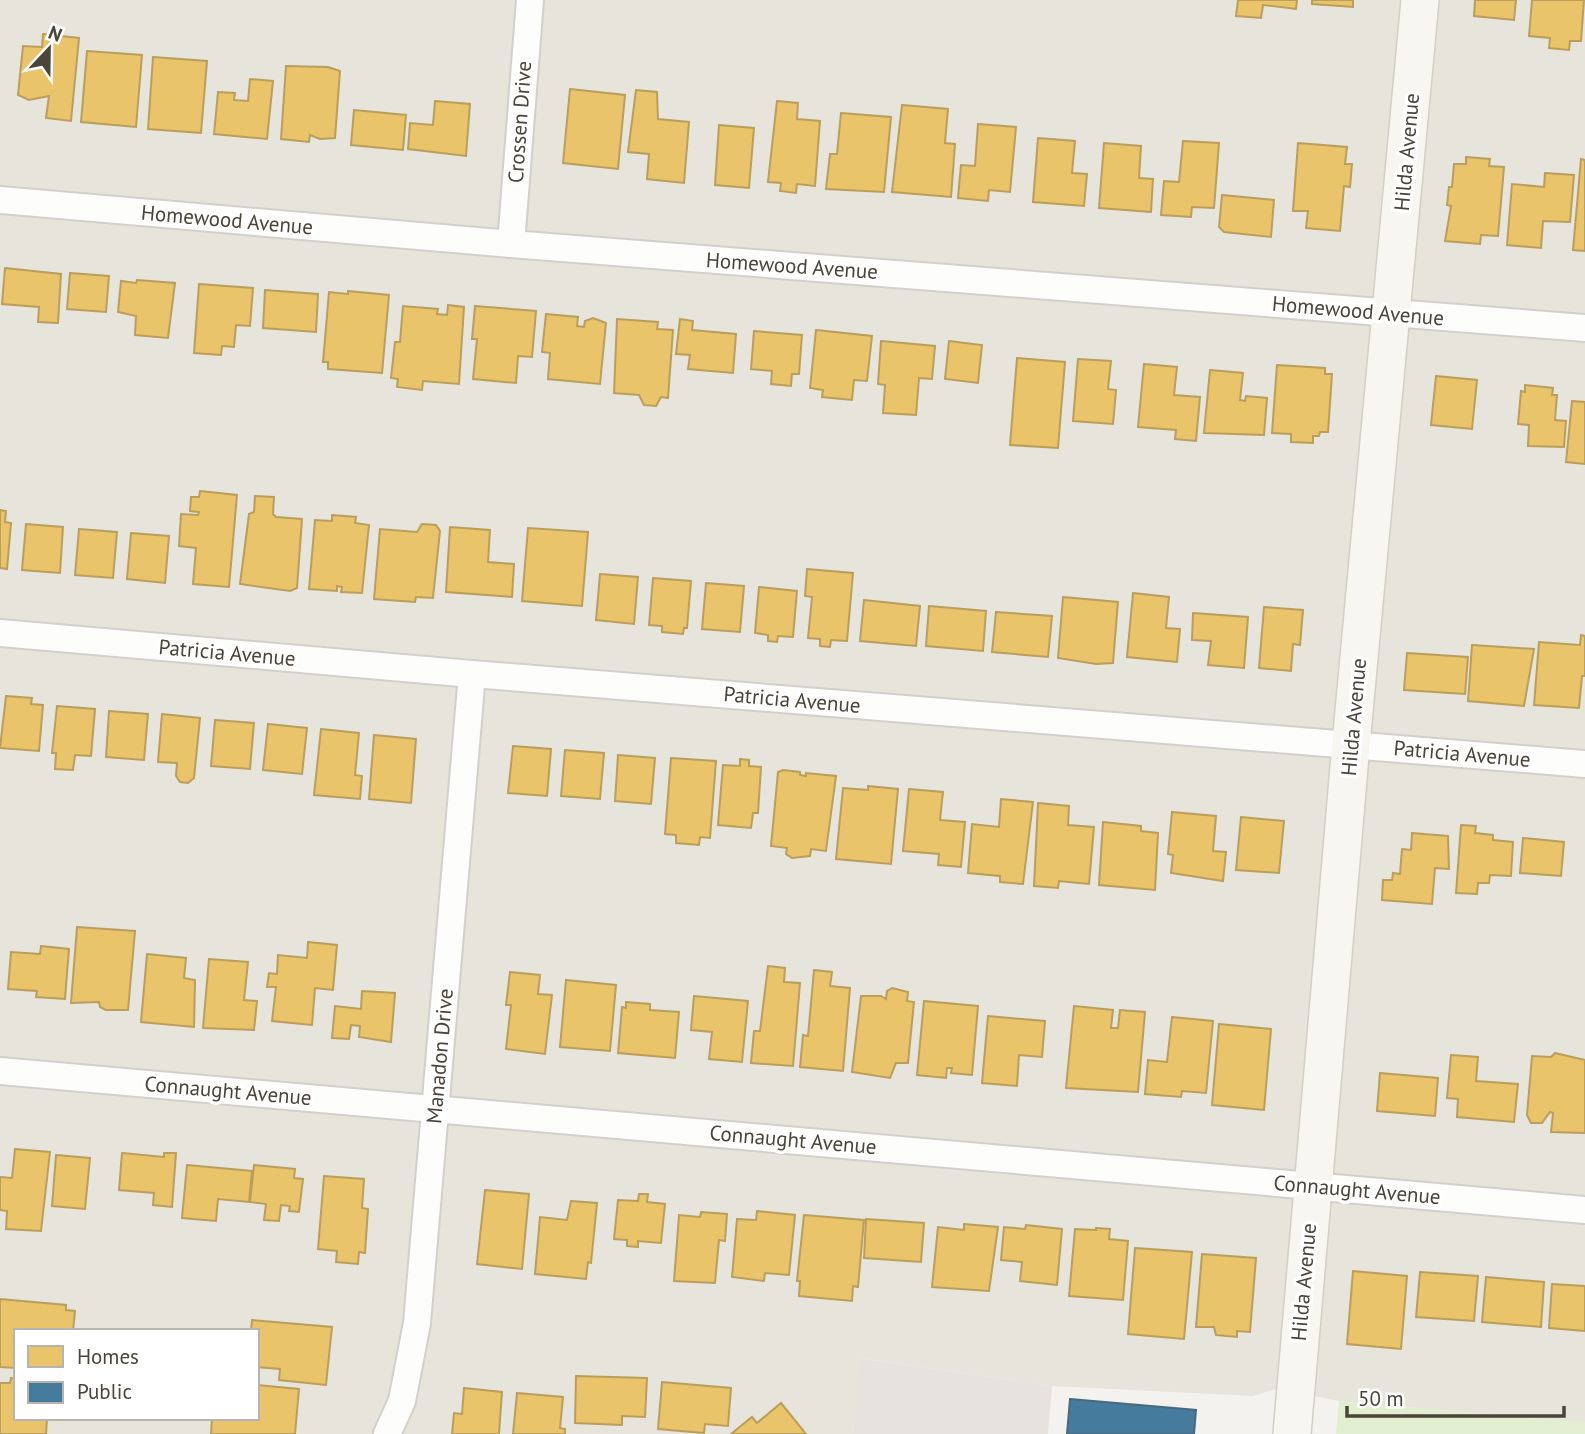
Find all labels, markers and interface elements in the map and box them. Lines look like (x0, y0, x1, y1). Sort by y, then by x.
north arrow (14, 14, 84, 84)
text: N (45, 20, 66, 47)
street label: Crossen Drive (502, 60, 537, 184)
street label: Hilda Avenue (1388, 92, 1425, 212)
street label: Homewood Avenue (140, 199, 314, 240)
street label: Homewood Avenue (705, 246, 879, 285)
street label: Homewood Avenue (1271, 290, 1445, 331)
street label: Patricia Avenue (157, 633, 297, 672)
street label: Hilda Avenue (1335, 657, 1372, 777)
street label: Patricia Avenue (722, 680, 862, 719)
street label: Patricia Avenue (1392, 734, 1532, 773)
street label: Manadon Drive (420, 987, 459, 1125)
street label: Connaught Avenue (143, 1070, 313, 1111)
street label: Connaught Avenue (708, 1119, 878, 1160)
street label: Connaught Avenue (1272, 1169, 1442, 1210)
street label: Hilda Avenue (1285, 1222, 1322, 1342)
legend (14, 1329, 259, 1420)
text: Homes (77, 1343, 139, 1370)
scale bar (1347, 1374, 1564, 1418)
text: Public (77, 1378, 132, 1405)
text: 50 m (1358, 1385, 1404, 1412)

